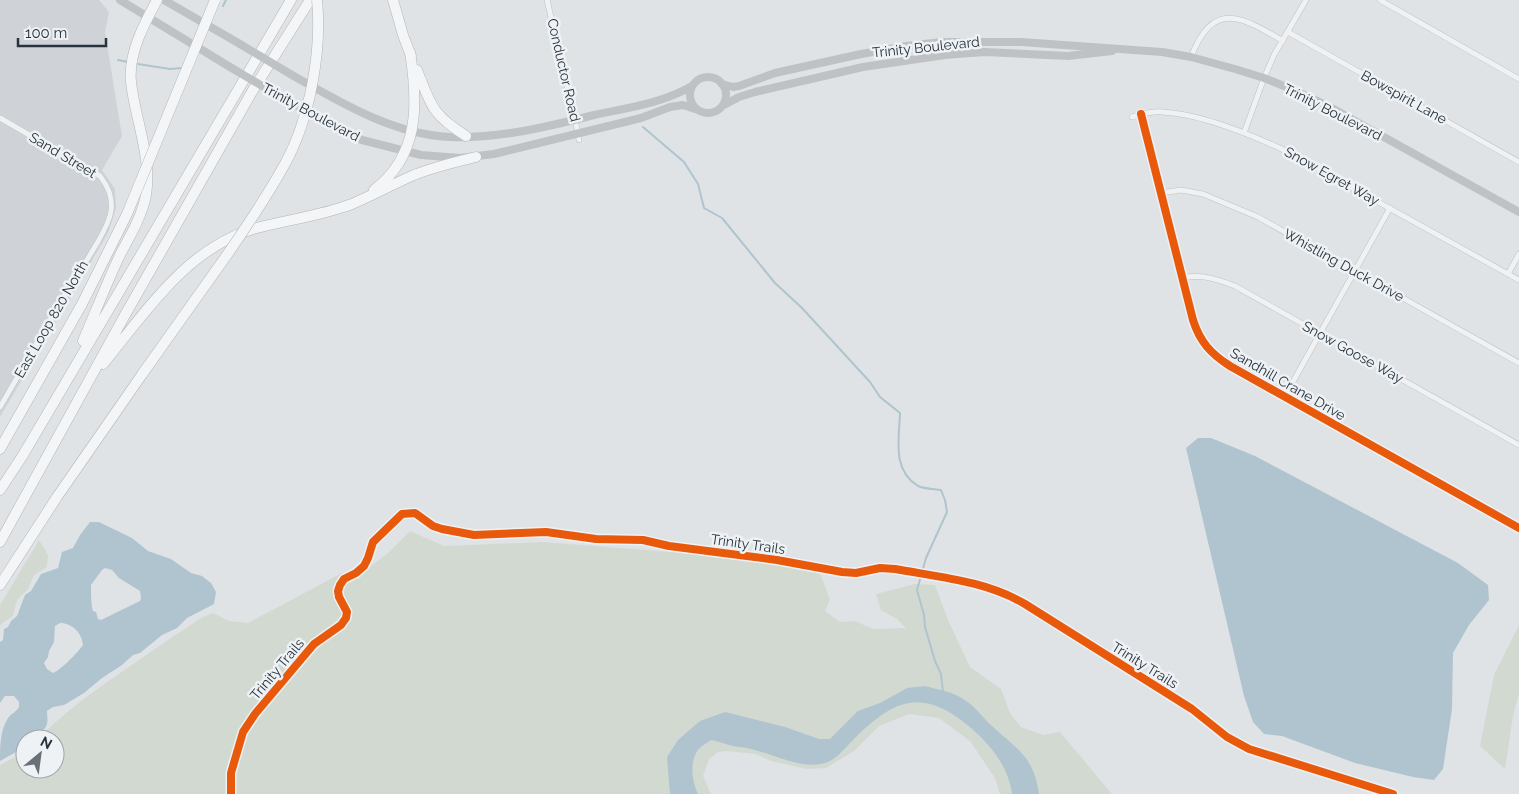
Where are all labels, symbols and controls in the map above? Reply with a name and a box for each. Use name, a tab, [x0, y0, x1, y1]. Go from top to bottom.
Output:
scale bar	[18, 15, 105, 47]
street label: Conductor Road	[544, 17, 584, 123]
text: 100 m	[25, 24, 67, 42]
street label: Trinity Boulevard	[871, 33, 981, 61]
street label: Bowspirit Lane	[1358, 67, 1450, 127]
street label: Trinity Boulevard	[260, 80, 362, 144]
street label: Trinity Boulevard	[1281, 80, 1385, 144]
street label: Sand Street	[27, 129, 100, 181]
street label: Snow Egret Way	[1282, 143, 1382, 209]
street label: Whistling Duck Drive	[1281, 225, 1407, 305]
street label: East Loop 820 North	[11, 258, 91, 380]
street label: Snow Goose Way	[1300, 318, 1407, 387]
street label: Sandhill Crane Drive	[1228, 344, 1348, 424]
street label: Trinity Trails	[710, 531, 786, 557]
street label: Trinity Trails	[247, 635, 307, 703]
street label: Trinity Trails	[1109, 638, 1181, 692]
north arrow	[15, 729, 65, 779]
text: N	[38, 733, 55, 752]

